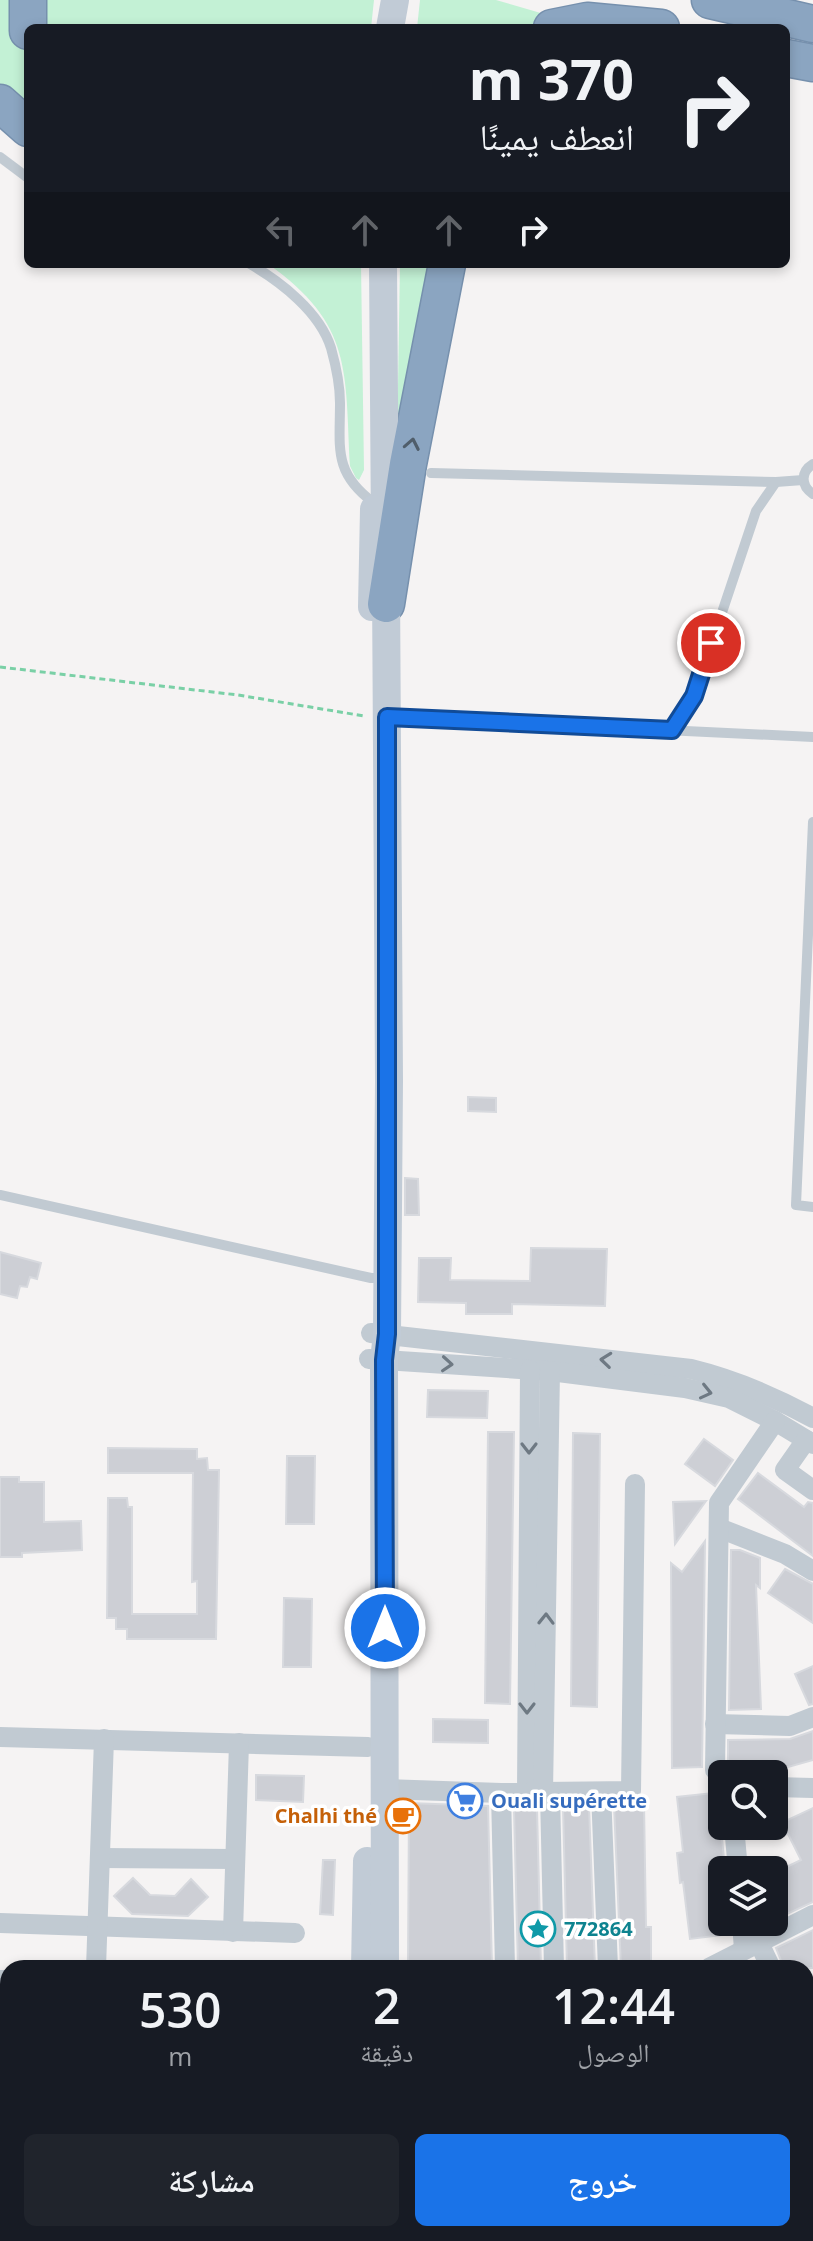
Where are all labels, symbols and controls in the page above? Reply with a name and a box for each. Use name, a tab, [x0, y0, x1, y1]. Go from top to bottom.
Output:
text: 370 m	[468, 40, 634, 116]
icon: right	[662, 56, 766, 160]
text: انعطف يمينًا	[479, 112, 634, 161]
icon: left	[259, 208, 303, 252]
icon: ahead	[343, 208, 387, 252]
icon: ahead	[427, 208, 471, 252]
icon: right	[511, 208, 555, 252]
one-way arrow	[402, 437, 419, 450]
pin	[677, 609, 745, 677]
icon: arrive	[689, 621, 733, 665]
one-way arrow	[599, 1351, 612, 1368]
one-way arrow	[441, 1355, 454, 1372]
one-way arrow	[698, 1383, 712, 1400]
one-way arrow	[520, 1442, 538, 1455]
position arrow	[343, 1586, 427, 1670]
one-way arrow	[537, 1612, 555, 1625]
one-way arrow	[518, 1702, 536, 1715]
map controls	[708, 1760, 788, 1936]
button: search	[708, 1760, 788, 1840]
supermarket icon: Ouali supérette	[446, 1782, 484, 1820]
place label: Ouali supérette	[491, 1787, 647, 1814]
cafe icon: Chalhi thé	[384, 1797, 422, 1835]
place label: Chalhi thé	[275, 1802, 377, 1829]
button: layers	[708, 1856, 788, 1936]
place icon: 772864	[519, 1910, 557, 1948]
place label: 772864	[564, 1915, 633, 1942]
text: 2	[373, 1973, 400, 2038]
text: 12:44	[552, 1973, 675, 2038]
text: 530	[139, 1977, 221, 2042]
text: دقيقة	[360, 2034, 413, 2070]
text: الوصول	[578, 2034, 650, 2070]
text: m	[168, 2038, 192, 2074]
button: مشاركة	[24, 2134, 399, 2226]
button: خروج	[415, 2134, 790, 2226]

